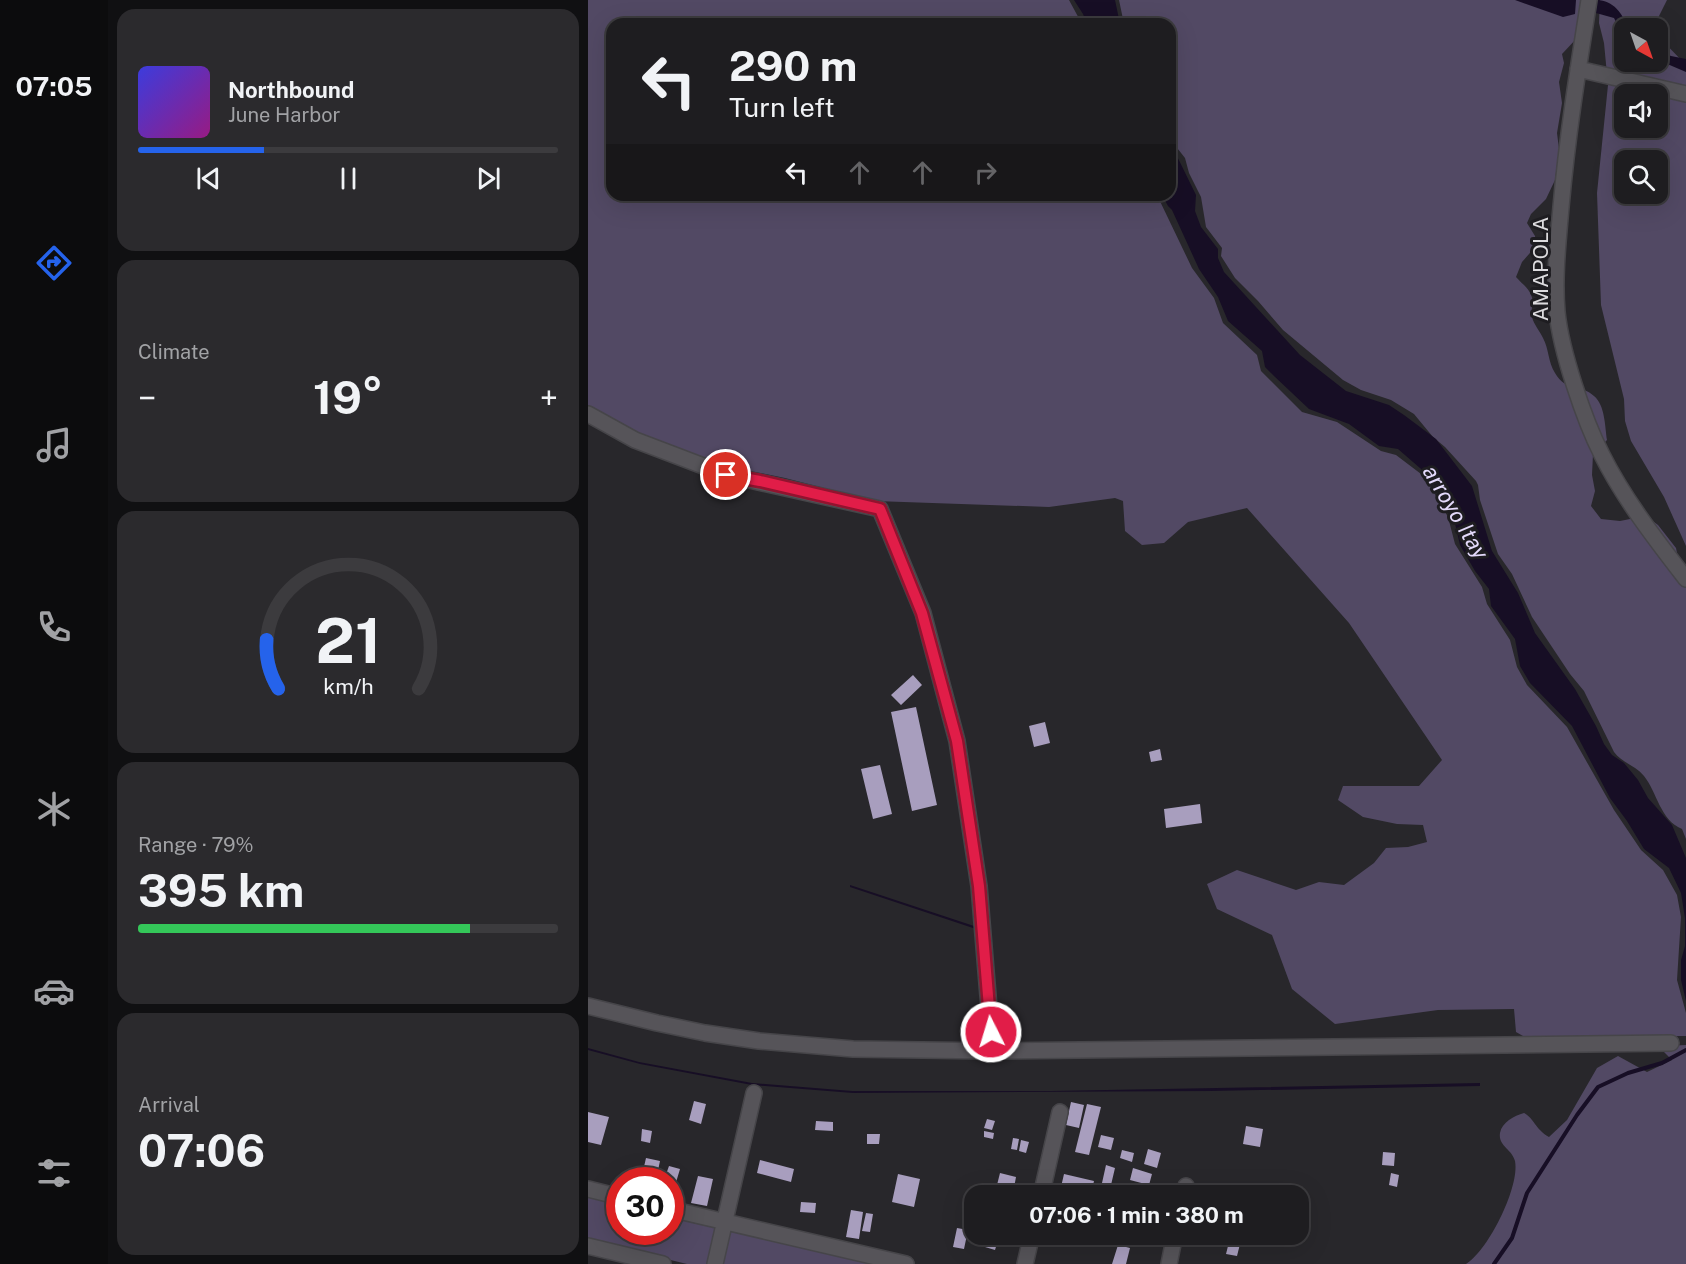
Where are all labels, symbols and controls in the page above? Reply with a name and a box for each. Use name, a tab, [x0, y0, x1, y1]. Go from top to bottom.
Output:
north arrow	[1614, 18, 1668, 72]
map controls	[1614, 18, 1668, 204]
text: 290 m	[729, 41, 857, 90]
icon: left	[630, 42, 708, 120]
text: 07:05	[16, 70, 92, 102]
text: Northbound	[228, 77, 354, 103]
button: sound	[1614, 84, 1668, 138]
text: Turn left	[729, 91, 835, 123]
text: June Harbor	[228, 103, 340, 127]
button: search	[1614, 150, 1668, 204]
icon: left	[780, 156, 813, 189]
icon: ahead	[843, 156, 876, 189]
icon: ahead	[906, 156, 939, 189]
icon: right	[969, 156, 1002, 189]
icon: previous	[192, 162, 225, 195]
icon: pause	[332, 162, 365, 195]
icon: next	[472, 162, 505, 195]
street label: AMAPOLA	[1528, 217, 1553, 321]
icon: directions	[33, 242, 75, 284]
text: Climate	[138, 340, 210, 364]
text: 19°	[313, 371, 383, 424]
text: −	[138, 379, 156, 417]
text: +	[540, 379, 558, 417]
icon: music	[33, 424, 75, 466]
pin	[700, 449, 751, 500]
icon: arrive	[709, 458, 742, 491]
water label: arroyo Itay	[1418, 460, 1495, 564]
text: 21	[315, 604, 381, 677]
icon: phone	[33, 606, 75, 648]
text: km/h	[323, 674, 373, 699]
icon: climate	[33, 788, 75, 830]
text: Range · 79%	[138, 833, 254, 857]
text: 395 km	[138, 864, 304, 917]
icon: car	[33, 970, 75, 1012]
position arrow	[959, 1000, 1023, 1064]
text: Arrival	[138, 1093, 200, 1117]
text: 07:06	[138, 1124, 265, 1177]
icon: filters	[33, 1152, 75, 1194]
speed limit sign: 30	[606, 1167, 684, 1245]
text: 07:06 · 1 min · 380 m	[1029, 1202, 1244, 1228]

